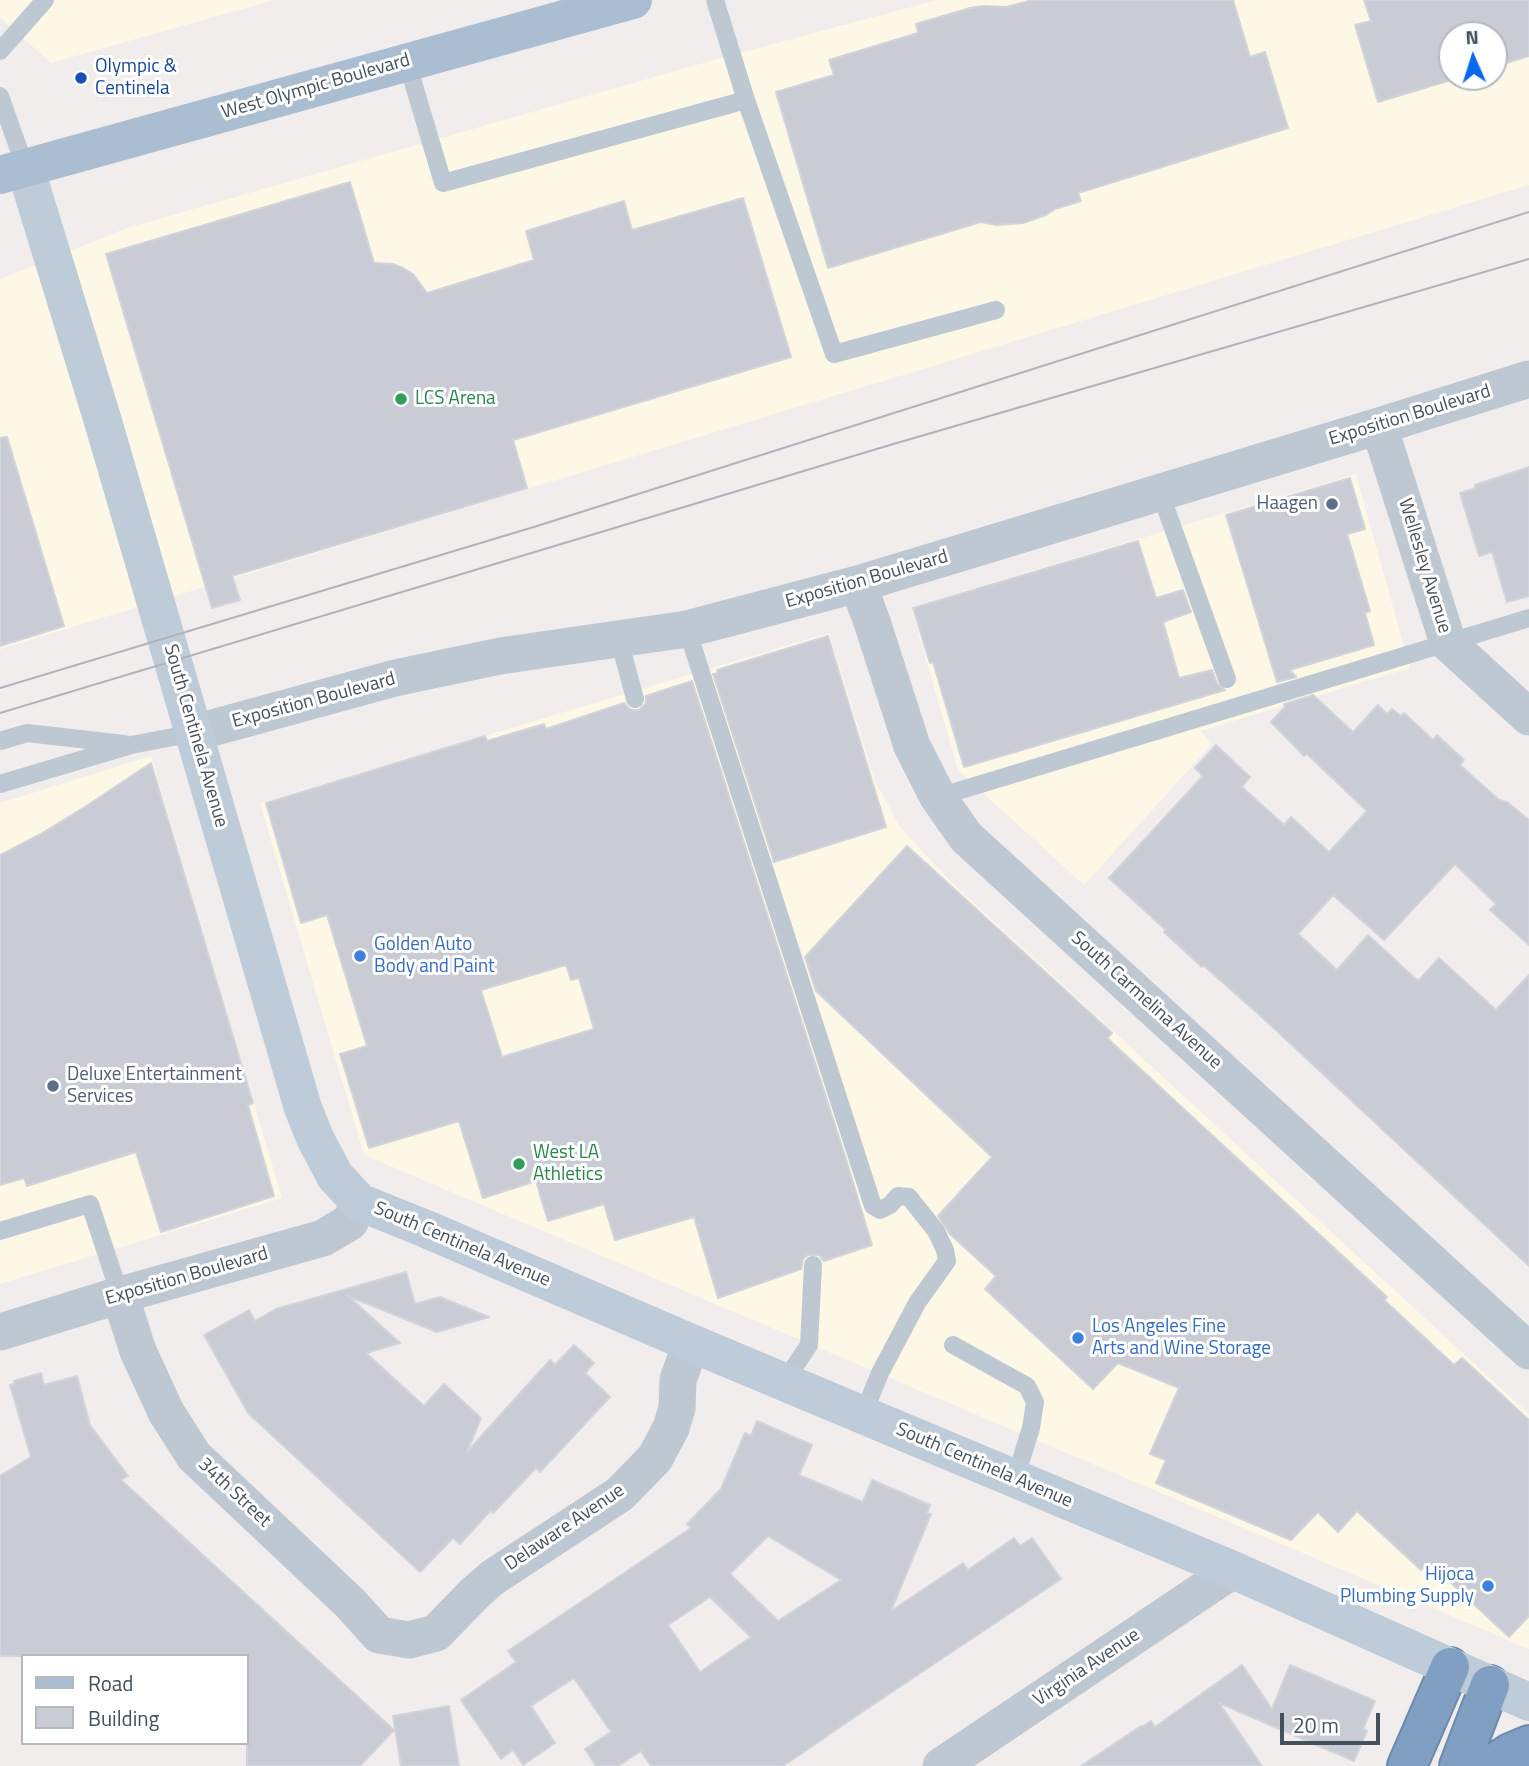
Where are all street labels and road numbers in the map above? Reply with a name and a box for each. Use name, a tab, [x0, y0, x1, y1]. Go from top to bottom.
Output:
street label: West Olympic Boulevard	[219, 49, 413, 125]
street label: Exposition Boulevard	[1326, 381, 1494, 451]
street label: Wellesley Avenue	[1393, 496, 1455, 636]
street label: Exposition Boulevard	[783, 546, 951, 614]
street label: South Centinela Avenue	[158, 642, 232, 830]
street label: Exposition Boulevard	[230, 668, 398, 734]
street label: South Carmelina Avenue	[1066, 927, 1226, 1075]
street label: South Centinela Avenue	[370, 1197, 554, 1293]
street label: Exposition Boulevard	[103, 1243, 271, 1311]
street label: South Centinela Avenue	[892, 1418, 1076, 1514]
street label: 34th Street	[193, 1454, 275, 1532]
street label: Delaware Avenue	[501, 1480, 629, 1576]
street label: Virginia Avenue	[1030, 1624, 1144, 1712]

